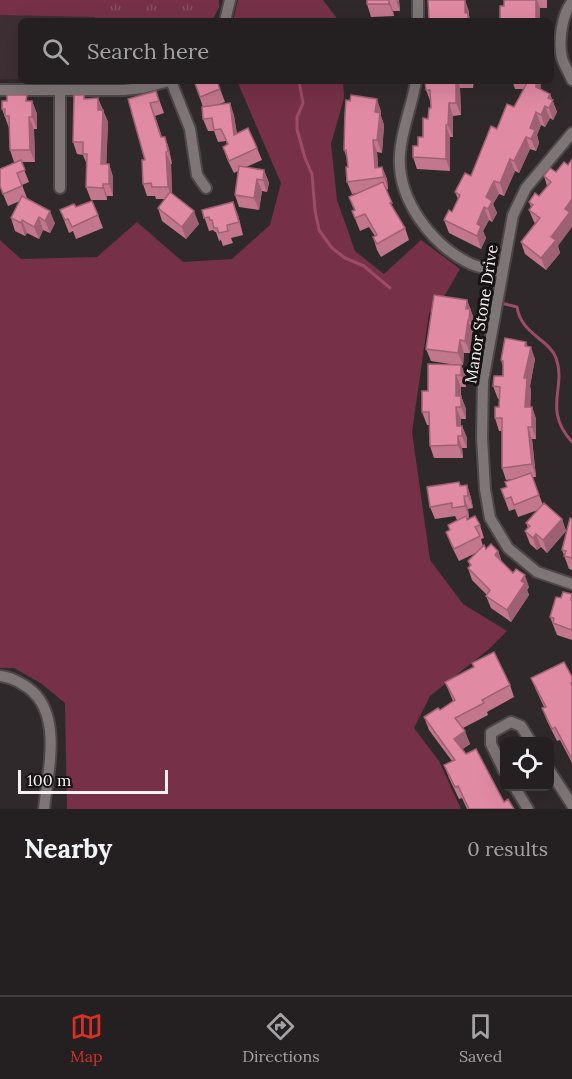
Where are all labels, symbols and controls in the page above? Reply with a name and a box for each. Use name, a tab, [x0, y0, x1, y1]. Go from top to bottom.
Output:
search box	[18, 18, 554, 84]
icon: search	[39, 35, 72, 68]
text: Search here	[87, 37, 209, 65]
street label: Manor Stone Drive	[460, 243, 502, 385]
map controls	[500, 737, 554, 791]
button: locate	[500, 737, 554, 791]
scale bar	[18, 767, 168, 794]
text: 100 m	[27, 770, 71, 790]
text: Nearby	[24, 832, 112, 865]
text: 0 results	[467, 836, 548, 861]
tab: Map	[70, 1010, 103, 1066]
tab: Directions	[242, 1010, 320, 1066]
tab: Saved	[459, 1010, 502, 1066]

